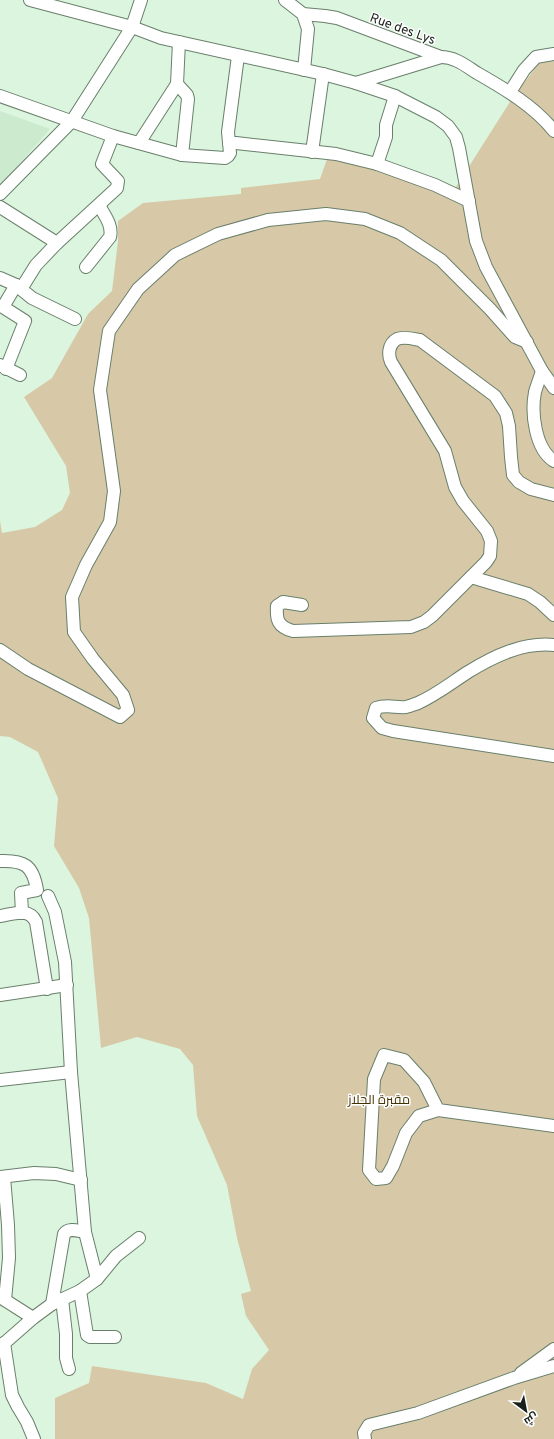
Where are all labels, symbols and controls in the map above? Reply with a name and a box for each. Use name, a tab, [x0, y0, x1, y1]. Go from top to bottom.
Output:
street label: Rue des Lys	[367, 11, 437, 49]
park label: مقبرة الجلاز	[347, 1093, 410, 1109]
north arrow	[506, 1391, 546, 1431]
text: ش	[521, 1409, 540, 1428]

